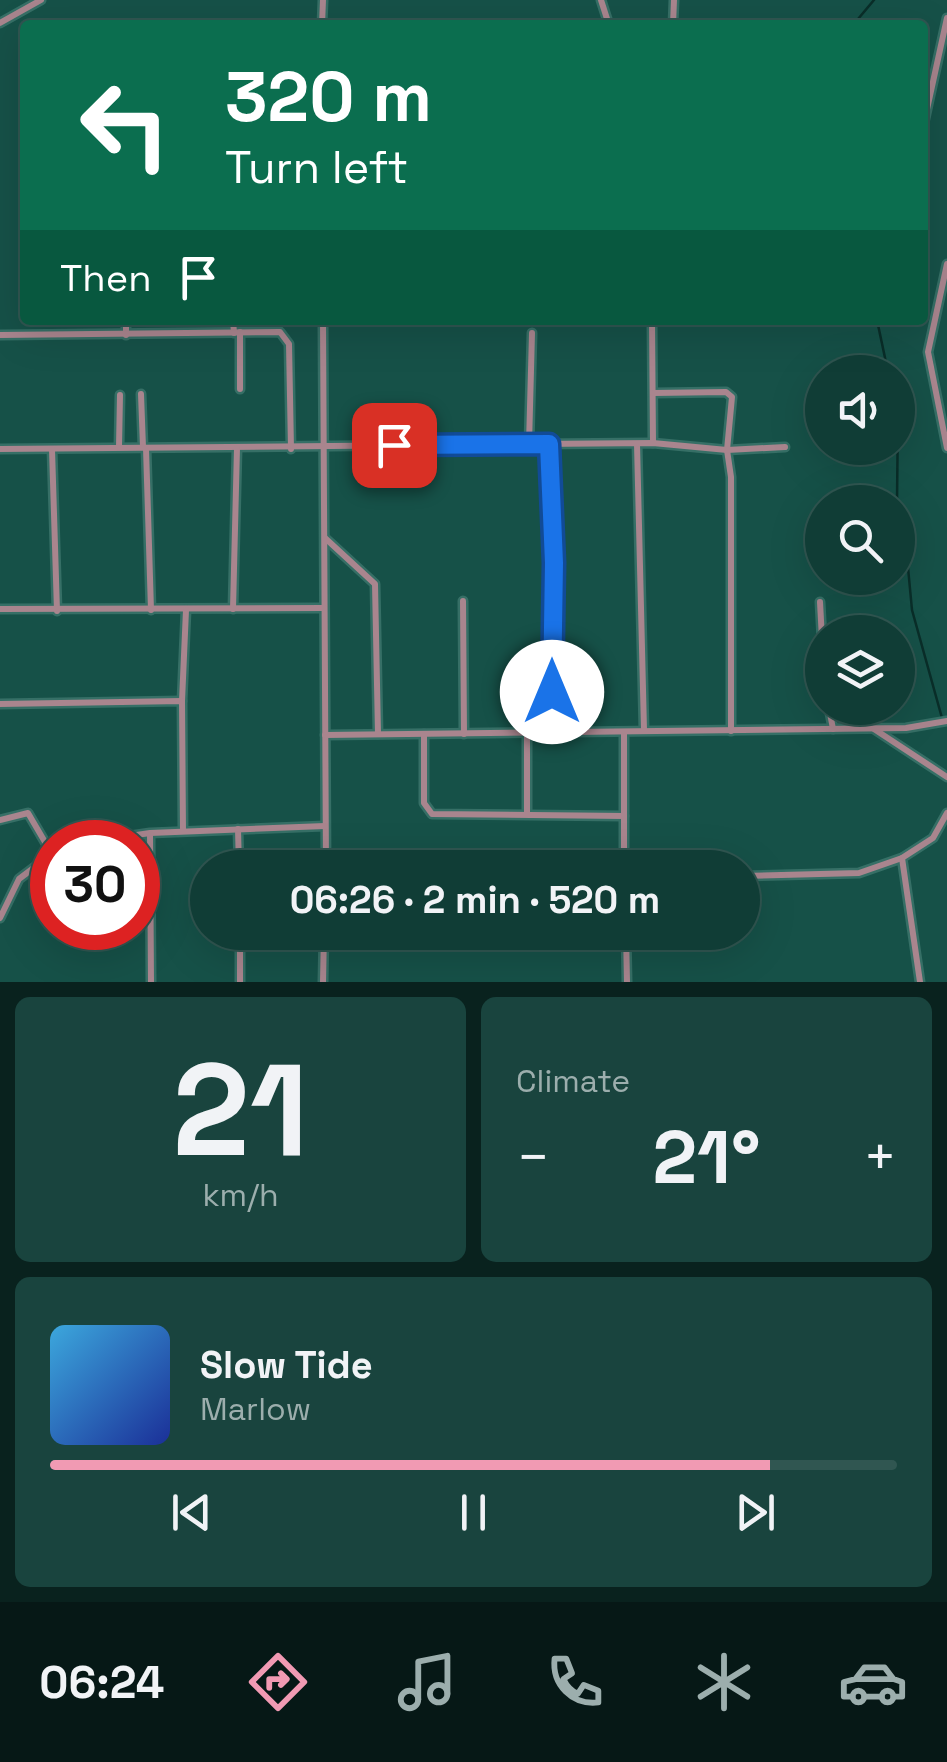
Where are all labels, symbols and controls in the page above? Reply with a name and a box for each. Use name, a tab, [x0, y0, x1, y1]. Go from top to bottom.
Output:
text: 320 m	[225, 52, 432, 141]
icon: left	[60, 60, 190, 190]
text: Turn left	[225, 139, 408, 196]
icon: arrive	[171, 250, 226, 305]
text: Then	[60, 254, 151, 302]
map controls	[805, 355, 915, 725]
button: sound	[805, 355, 915, 465]
pin	[352, 403, 437, 488]
icon: arrive	[367, 418, 422, 473]
button: search	[805, 485, 915, 595]
button: layers	[805, 615, 915, 725]
position arrow	[500, 640, 604, 744]
speed limit sign: 30	[30, 820, 160, 950]
text: 06:26 · 2 min · 520 m	[290, 876, 660, 924]
text: 21	[173, 1027, 308, 1193]
text: Climate	[516, 1061, 630, 1101]
text: 21°	[652, 1109, 761, 1205]
text: −	[516, 1122, 550, 1192]
text: +	[863, 1122, 897, 1192]
text: km/h	[202, 1175, 279, 1215]
text: Slow Tide	[200, 1341, 373, 1389]
text: Marlow	[200, 1389, 311, 1429]
icon: previous	[164, 1485, 219, 1540]
icon: pause	[446, 1485, 501, 1540]
icon: next	[728, 1485, 783, 1540]
icon: directions	[243, 1647, 313, 1717]
icon: music	[392, 1647, 462, 1717]
icon: phone	[540, 1647, 610, 1717]
icon: climate	[689, 1647, 759, 1717]
icon: car	[838, 1647, 908, 1717]
text: 06:24	[39, 1654, 164, 1711]

